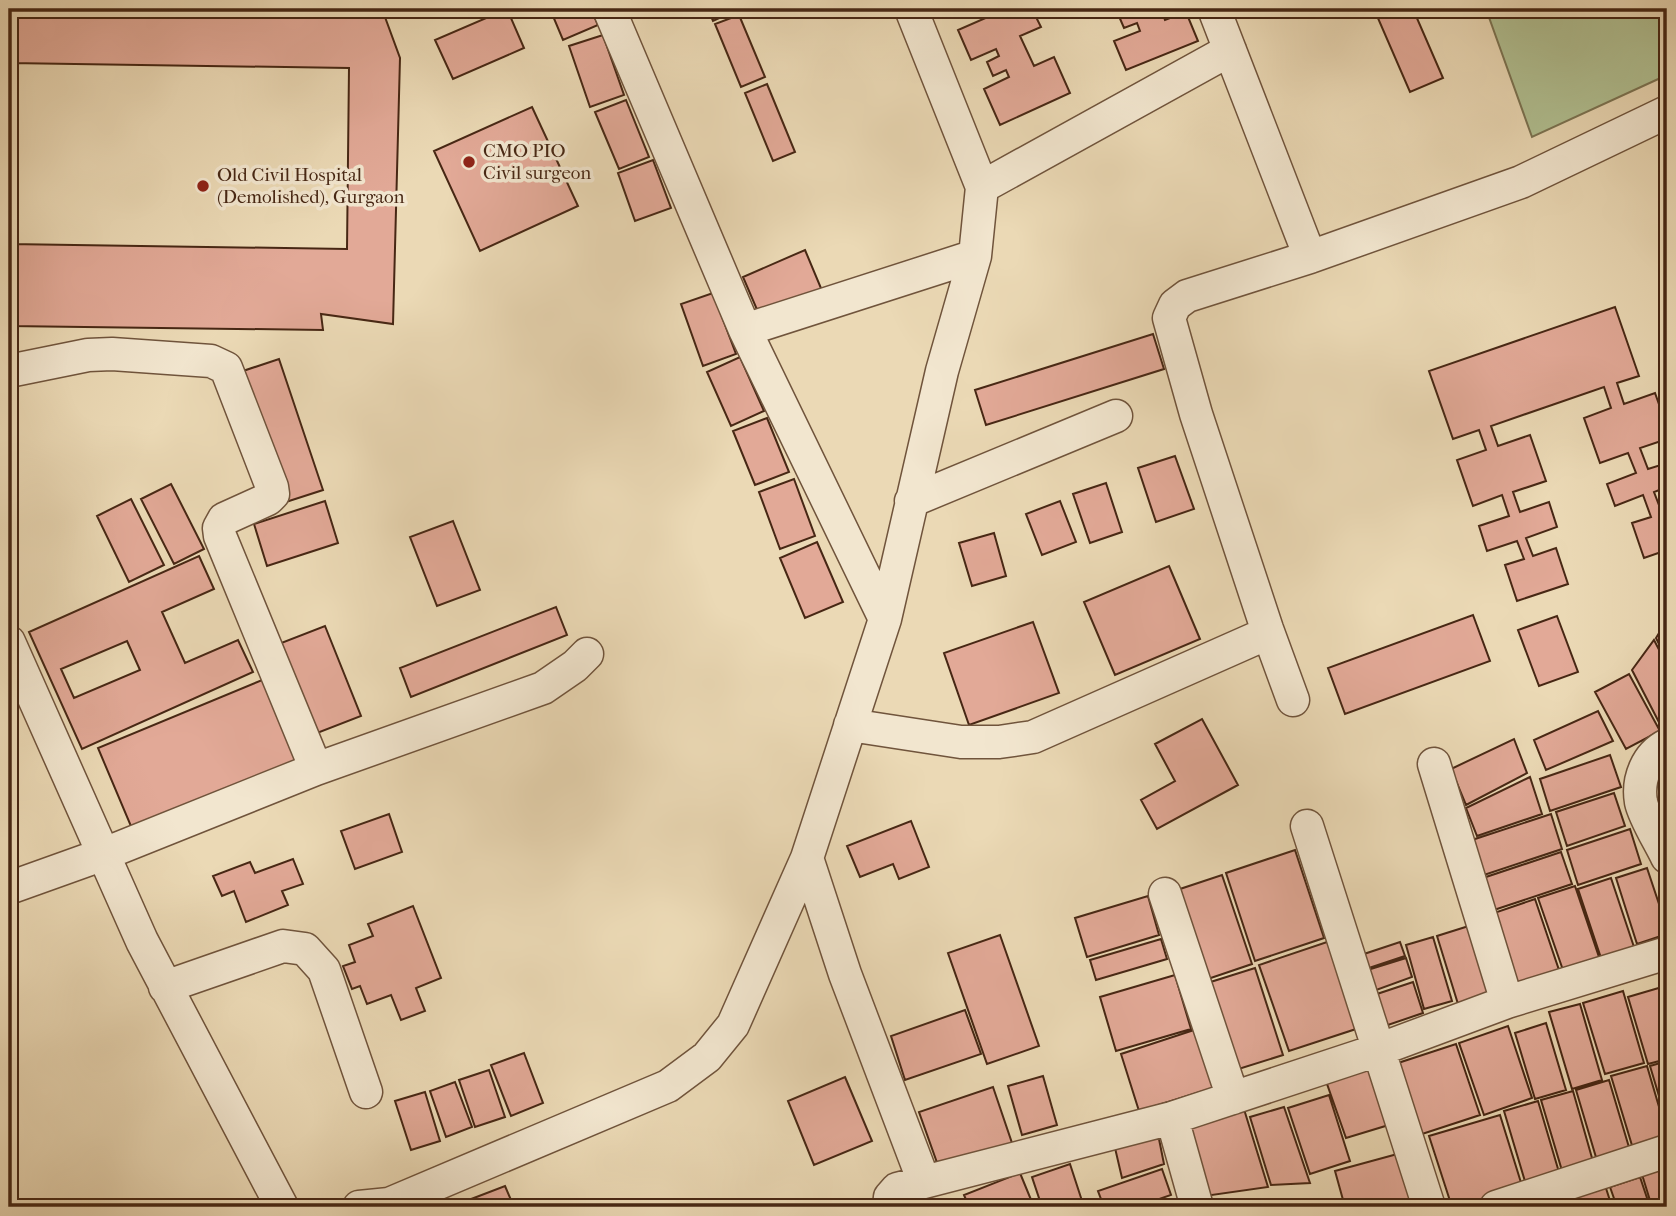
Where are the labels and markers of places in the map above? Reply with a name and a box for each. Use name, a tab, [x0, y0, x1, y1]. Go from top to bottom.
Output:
place label: CMO PIO Civil surgeon	[483, 140, 591, 184]
marker: CMO PIO Civil surgeon	[461, 154, 477, 170]
place label: Old Civil Hospital (Demolished), Gurgaon	[217, 164, 405, 208]
marker: Old Civil Hospital (Demolished), Gurgaon	[195, 178, 211, 194]

